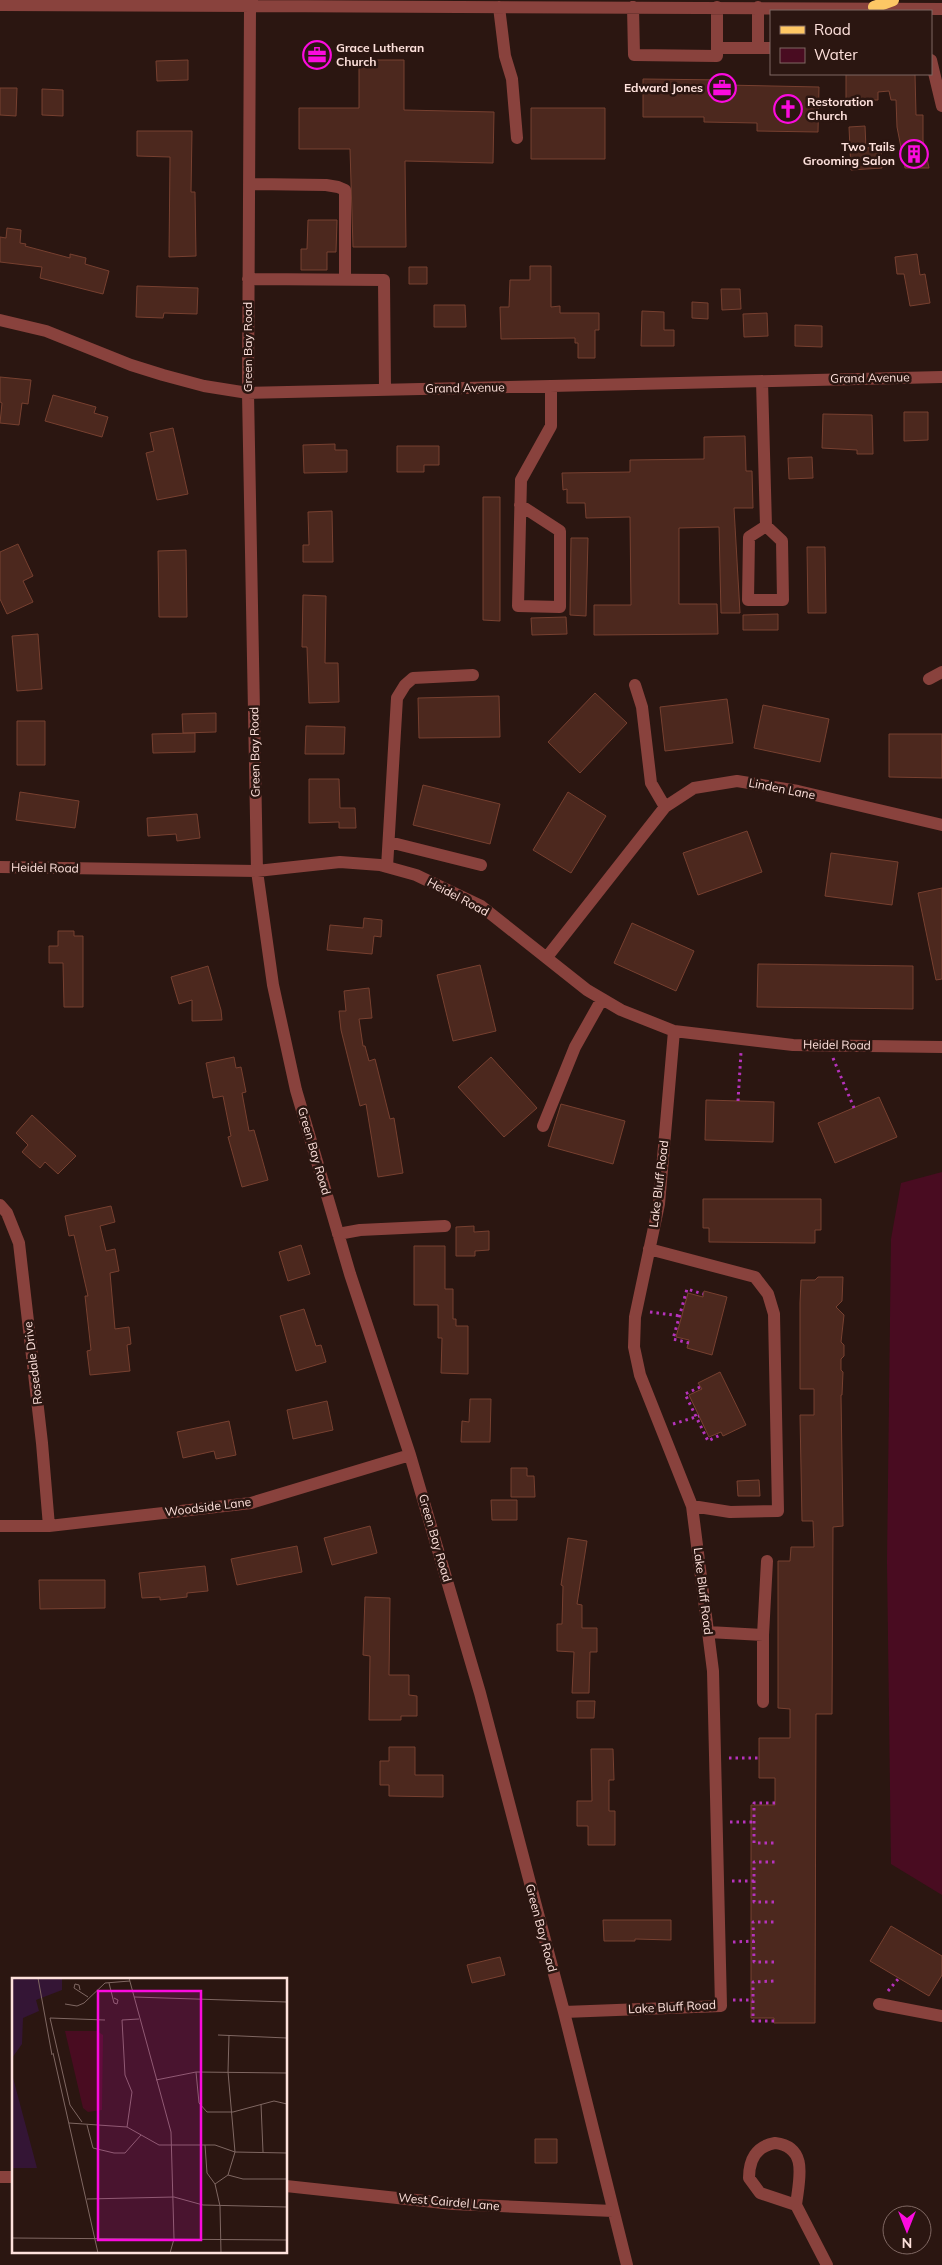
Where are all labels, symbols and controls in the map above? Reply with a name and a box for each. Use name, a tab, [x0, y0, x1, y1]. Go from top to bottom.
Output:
legend	[770, 10, 932, 75]
text: Road	[814, 20, 851, 39]
office icon: Grace Lutheran Church	[302, 40, 332, 70]
place label: Grace Lutheran Church	[336, 40, 424, 69]
text: Water	[814, 45, 858, 64]
office icon: Edward Jones	[707, 73, 737, 103]
place label: Edward Jones	[624, 80, 703, 95]
church icon: Restoration Church	[773, 94, 803, 124]
place label: Restoration Church	[807, 94, 874, 123]
place label: Two Tails Grooming Salon	[803, 139, 895, 168]
building icon: Two Tails Grooming Salon	[899, 139, 929, 169]
street label: Green Bay Road	[240, 302, 255, 392]
street label: Grand Avenue	[830, 369, 910, 386]
street label: Grand Avenue	[425, 379, 505, 396]
street label: Green Bay Road	[246, 707, 263, 797]
street label: Linden Lane	[747, 775, 817, 802]
street label: Heidel Road	[11, 859, 79, 876]
street label: Heidel Road	[425, 874, 492, 919]
street label: Heidel Road	[803, 1036, 871, 1053]
street label: Green Bay Road	[295, 1105, 334, 1196]
street label: Lake Bluff Road	[646, 1139, 671, 1228]
street label: Rosedale Drive	[20, 1321, 45, 1405]
street label: Green Bay Road	[416, 1492, 455, 1583]
street label: Woodside Lane	[164, 1494, 252, 1519]
street label: Lake Bluff Road	[691, 1546, 716, 1635]
street label: Green Bay Road	[523, 1882, 560, 1974]
inset map	[12, 1978, 288, 2252]
street label: Lake Bluff Road	[628, 1997, 716, 2016]
street label: West Cairdel Lane	[398, 2190, 500, 2213]
north arrow	[882, 2205, 932, 2255]
text: N	[902, 2234, 912, 2252]

